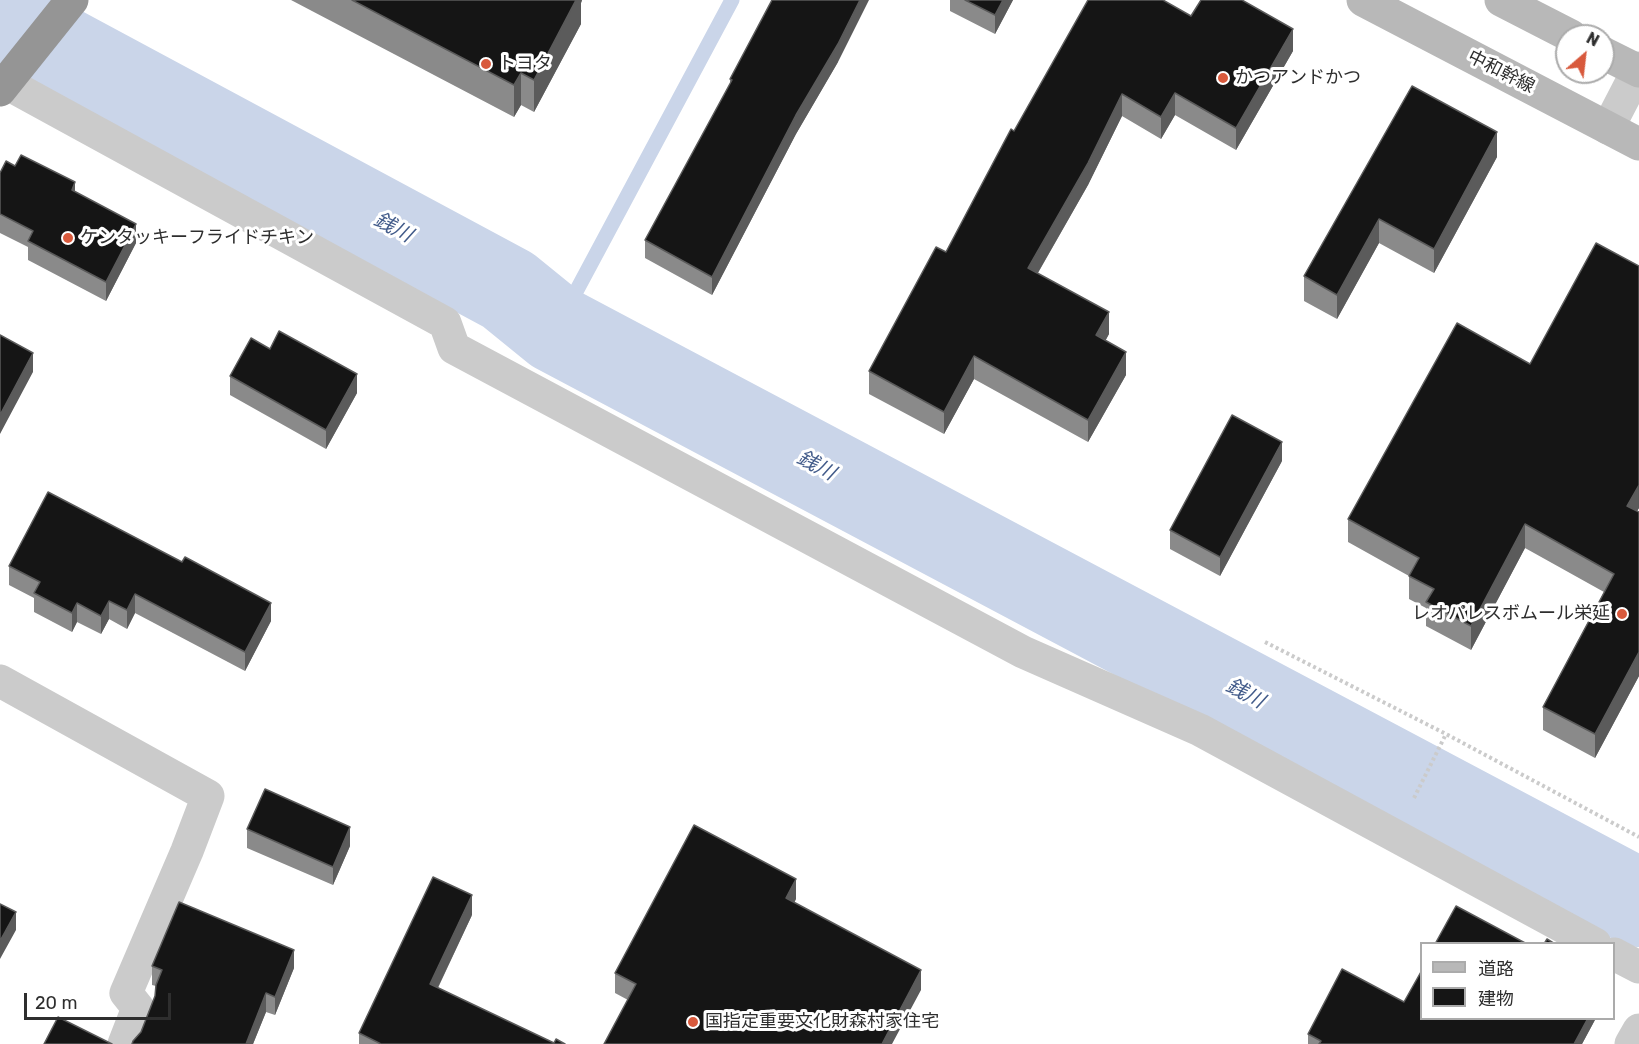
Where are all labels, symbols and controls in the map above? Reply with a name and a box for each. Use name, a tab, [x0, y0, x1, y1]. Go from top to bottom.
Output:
north arrow	[1555, 24, 1615, 84]
text: N	[1583, 28, 1602, 51]
street label: 中和幹線	[1464, 46, 1538, 98]
place label: トヨタ	[498, 53, 552, 75]
marker: トヨタ	[479, 57, 493, 71]
place label: かつアンドかつ	[1235, 67, 1361, 89]
marker: かつアンドかつ	[1216, 71, 1230, 85]
water label: 銭川	[370, 208, 416, 248]
place label: ケンタッキーフライドチキン	[80, 227, 314, 249]
marker: ケンタッキーフライドチキン	[61, 231, 75, 245]
water label: 銭川	[793, 446, 839, 486]
place label: レオパレスボムール栄延	[1412, 603, 1610, 625]
marker: レオパレスボムール栄延	[1615, 607, 1629, 621]
water label: 銭川	[1222, 674, 1268, 714]
legend	[1420, 942, 1615, 1020]
text: 道路	[1478, 958, 1514, 980]
scale bar	[27, 981, 174, 1019]
text: 建物	[1478, 988, 1514, 1010]
text: 20 m	[35, 992, 77, 1014]
place label: 国指定重要文化財森村家住宅	[705, 1011, 939, 1033]
marker: 国指定重要文化財森村家住宅	[686, 1015, 700, 1029]

